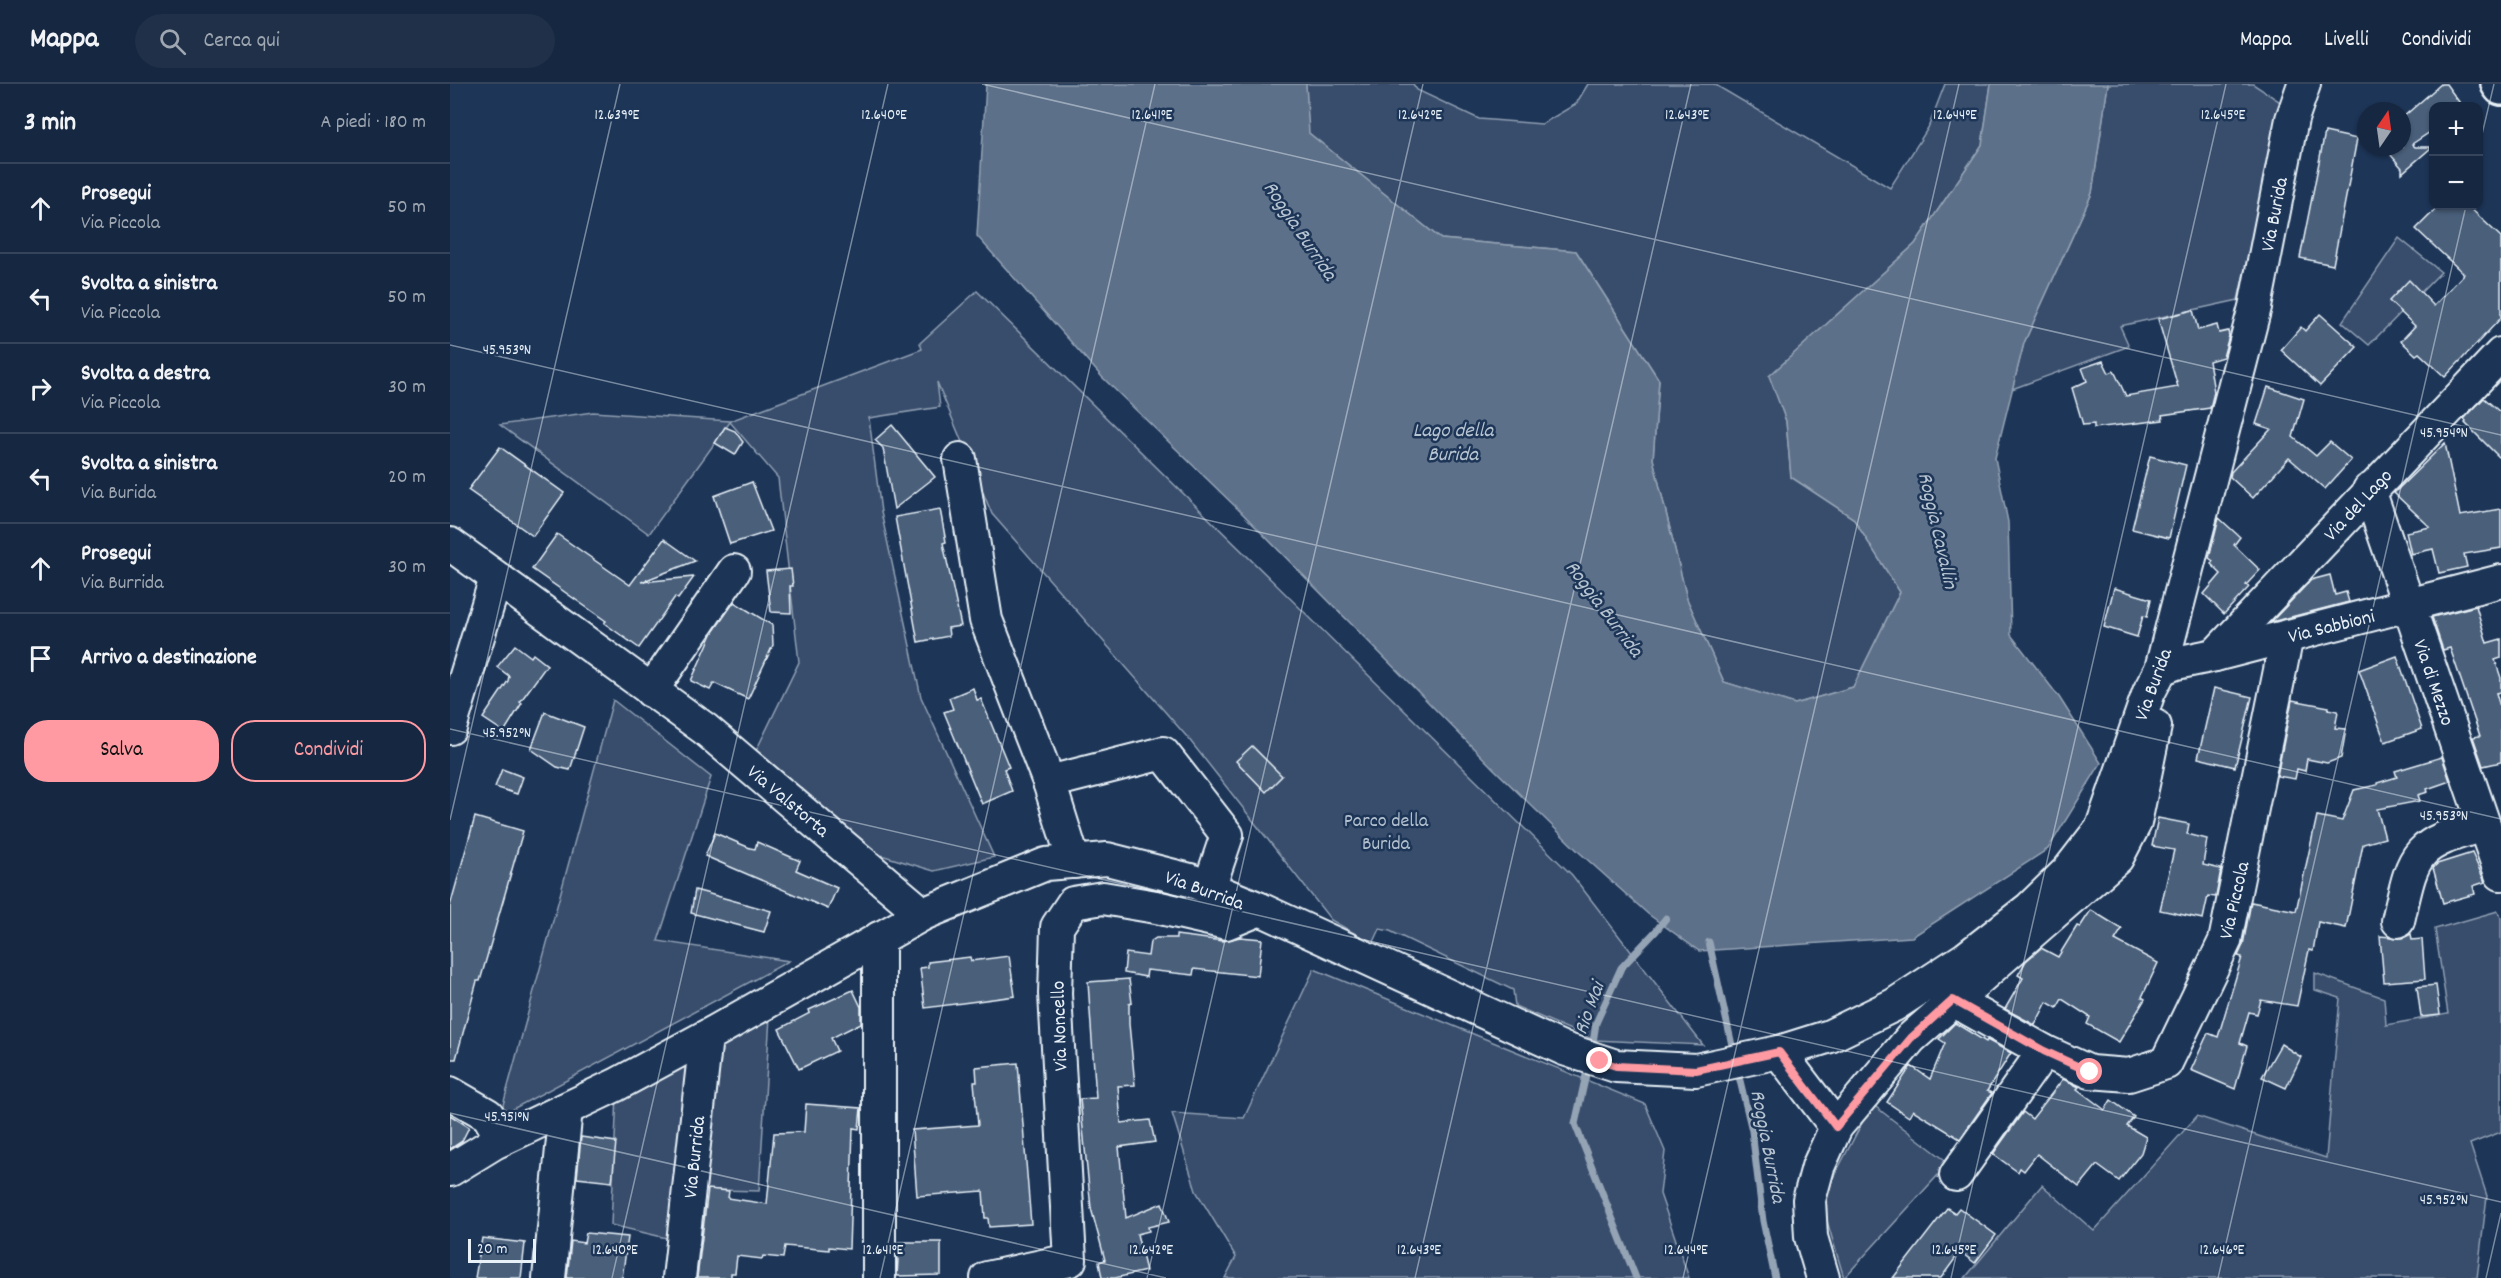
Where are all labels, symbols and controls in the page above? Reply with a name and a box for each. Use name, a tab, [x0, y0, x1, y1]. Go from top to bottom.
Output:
search box	[135, 14, 555, 68]
text: Mappa	[30, 21, 99, 61]
icon: search	[156, 25, 189, 58]
text: Cerca qui	[204, 26, 280, 57]
text: Mappa	[2240, 26, 2291, 56]
text: Livelli	[2324, 26, 2369, 56]
text: Condividi	[2402, 26, 2471, 56]
north arrow	[2357, 102, 2411, 156]
map controls	[2429, 102, 2483, 210]
button: +	[2429, 102, 2483, 156]
text: 3 min	[24, 105, 76, 142]
text: 12.639°E	[595, 105, 640, 127]
text: 12.640°E	[861, 105, 907, 127]
text: 12.641°E	[1132, 105, 1173, 127]
text: 12.642°E	[1398, 105, 1442, 127]
text: 12.643°E	[1665, 105, 1709, 127]
text: 12.644°E	[1933, 105, 1977, 127]
text: 12.645°E	[2201, 105, 2245, 127]
text: A piedi · 180 m	[320, 109, 426, 137]
button: −	[2429, 156, 2483, 210]
street label: Via Burida	[2255, 174, 2297, 254]
water label: Roggia Burrida	[1254, 176, 1344, 289]
text: Prosegui	[81, 179, 151, 210]
icon: ahead	[24, 192, 57, 225]
text: 50 m	[388, 194, 426, 222]
text: Via Piccola	[81, 210, 160, 238]
text: Svolta a sinistra	[81, 269, 217, 300]
icon: left	[24, 282, 57, 315]
text: 50 m	[388, 284, 426, 312]
text: Via Piccola	[81, 300, 160, 328]
text: 45.953°N	[483, 340, 531, 362]
text: Svolta a destra	[81, 359, 210, 390]
icon: right	[24, 372, 57, 405]
text: 30 m	[388, 374, 426, 402]
text: Via Piccola	[81, 390, 160, 418]
water label: Lago della Burida	[1413, 417, 1495, 471]
text: 45.954°N	[2420, 423, 2468, 445]
text: Svolta a sinistra	[81, 449, 217, 480]
icon: left	[24, 462, 57, 495]
text: 20 m	[388, 464, 426, 492]
street label: Via del Lago	[2318, 464, 2400, 548]
water label: Roggia Cavallin	[1908, 469, 1964, 593]
text: Via Burida	[81, 480, 156, 508]
text: Prosegui	[81, 539, 151, 570]
icon: ahead	[24, 552, 57, 585]
text: 30 m	[388, 554, 426, 582]
water label: Roggia Burrida	[1556, 555, 1650, 666]
text: Via Burrida	[81, 570, 164, 598]
street label: Via Sabbioni	[2286, 604, 2378, 652]
street label: Via di Mezzo	[2404, 636, 2460, 730]
icon: arrive	[24, 642, 57, 675]
text: Arrivo a destinazione	[81, 643, 257, 674]
street label: Via Burida	[2129, 644, 2181, 725]
button: Salva	[24, 720, 219, 782]
button: Condividi	[231, 720, 426, 782]
text: 45.952°N	[483, 723, 531, 745]
street label: Via Valstorta	[740, 759, 835, 846]
text: 45.953°N	[2420, 806, 2468, 828]
park label: Parco della Burida	[1344, 808, 1429, 859]
street label: Via Piccola	[2213, 858, 2259, 942]
street label: Via Burrida	[1160, 865, 1248, 919]
water label: Rio Mai	[1567, 975, 1615, 1040]
street label: Via Noncello	[1045, 980, 1077, 1072]
route end	[1586, 1047, 1612, 1073]
route start	[2076, 1058, 2102, 1084]
water label: Roggia Burrida	[1740, 1087, 1792, 1207]
text: 45.951°N	[485, 1107, 530, 1129]
street label: Via Burrida	[678, 1114, 714, 1200]
text: 45.952°N	[2420, 1190, 2468, 1212]
scale bar	[468, 1236, 536, 1264]
text: 20 m	[477, 1238, 507, 1261]
text: 12.640°E	[592, 1240, 638, 1262]
text: 12.641°E	[863, 1240, 904, 1262]
text: 12.642°E	[1129, 1240, 1173, 1262]
text: 12.643°E	[1397, 1240, 1441, 1262]
text: 12.644°E	[1664, 1240, 1708, 1262]
text: 12.645°E	[1932, 1240, 1976, 1262]
text: 12.646°E	[2200, 1240, 2245, 1262]

